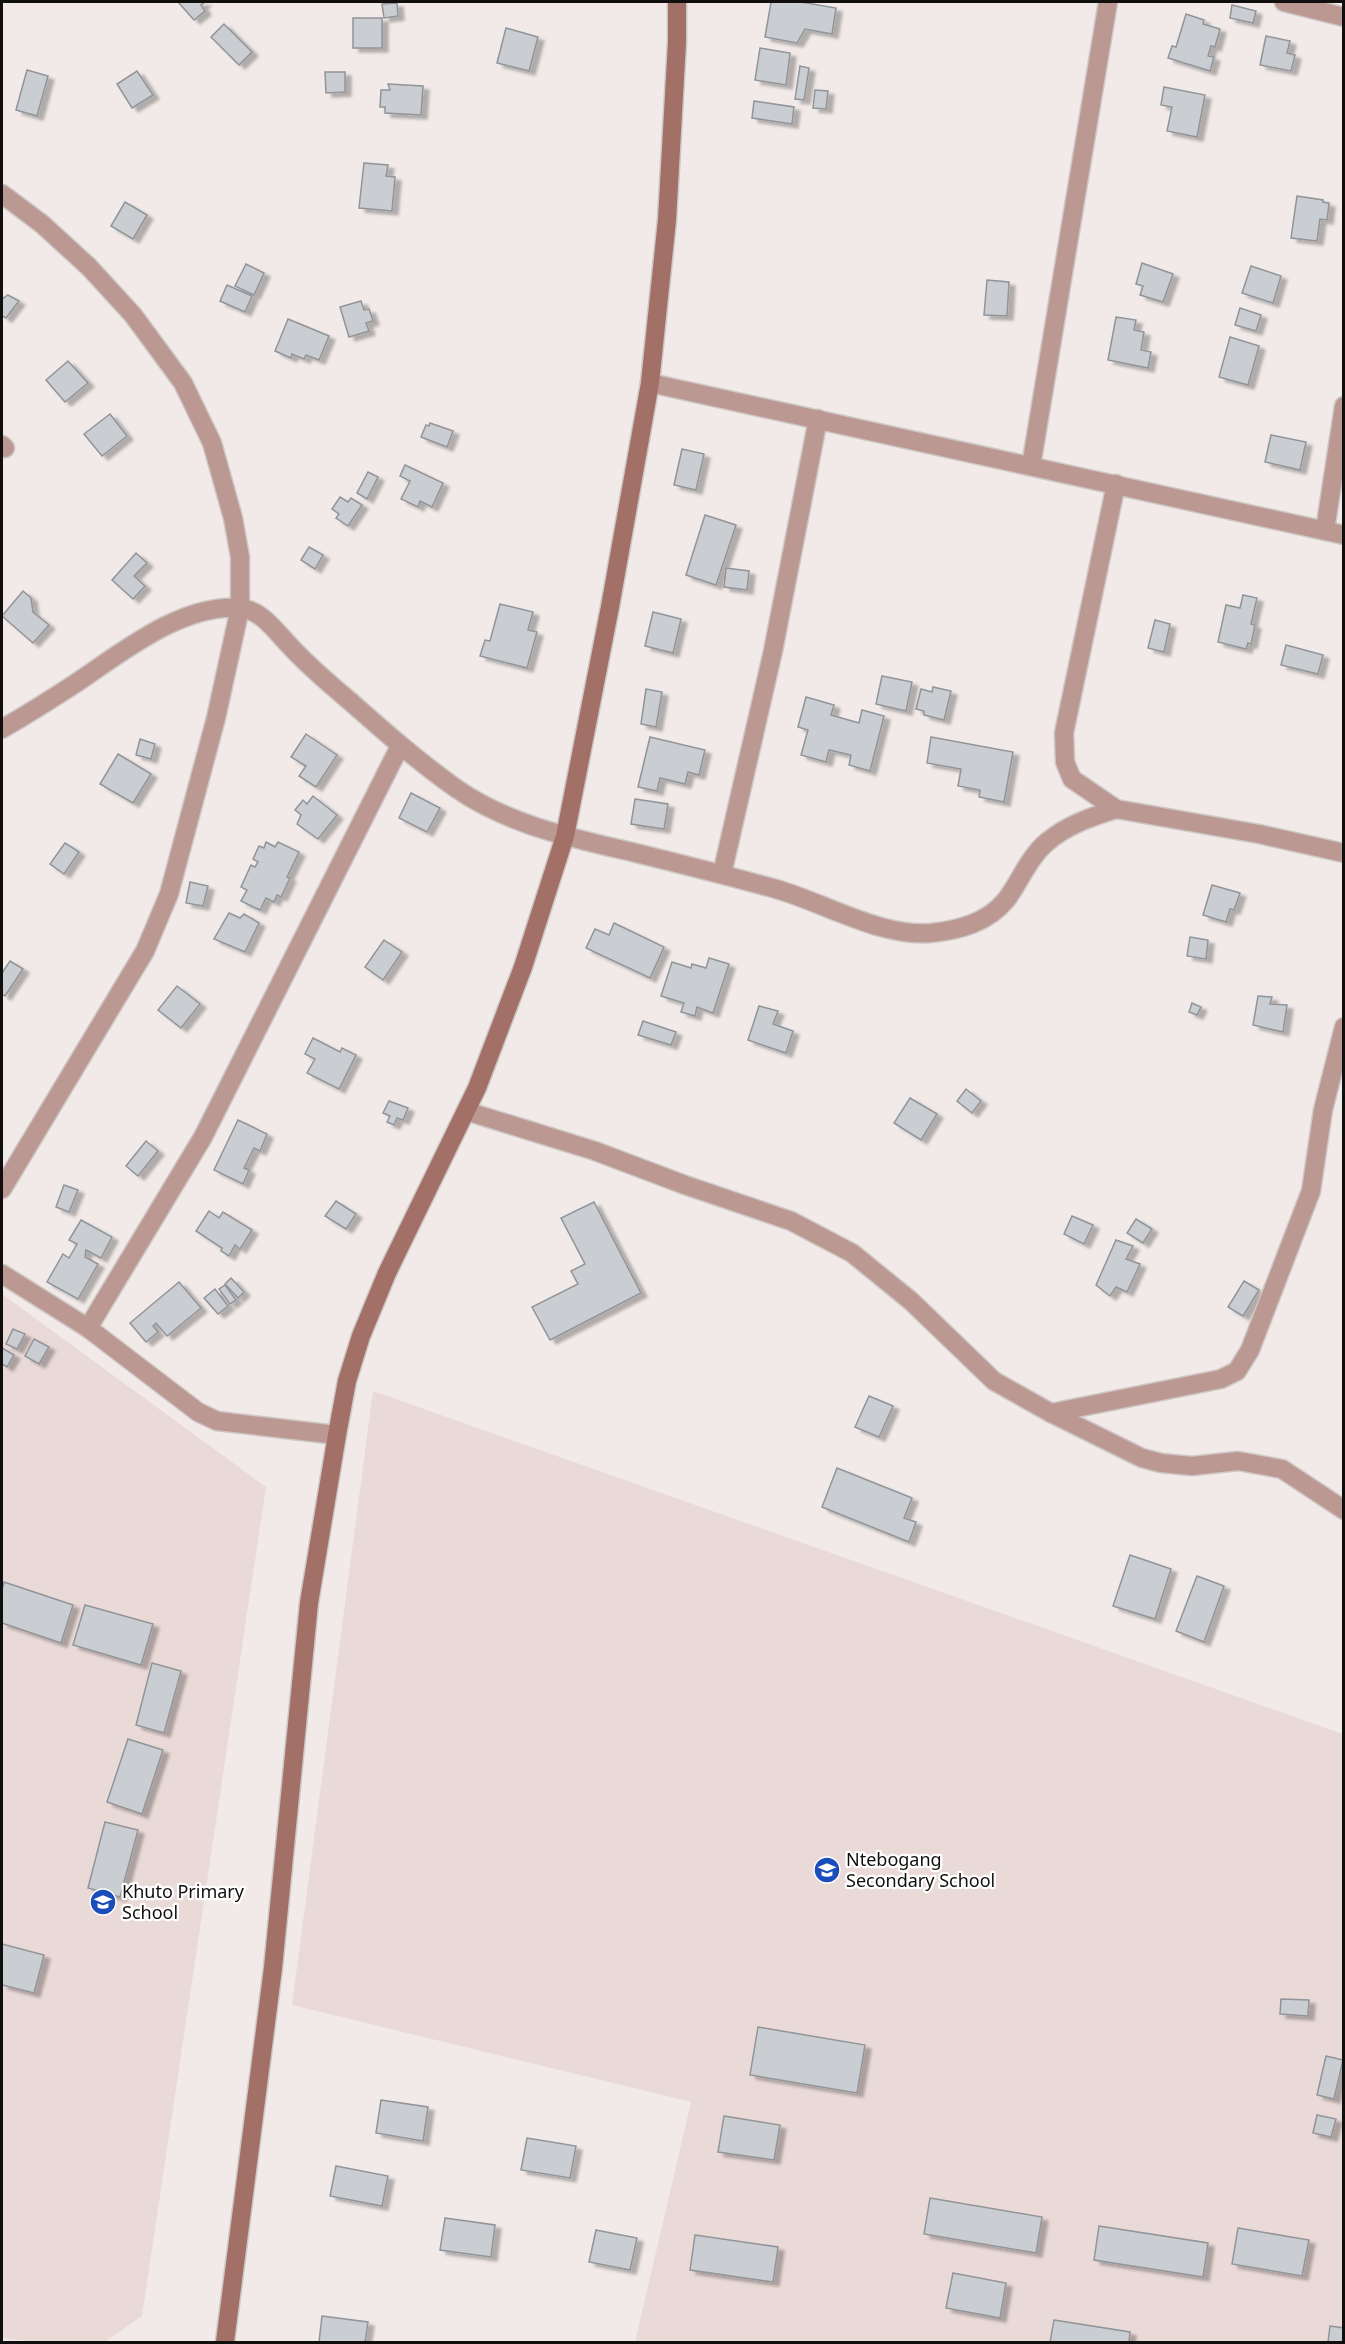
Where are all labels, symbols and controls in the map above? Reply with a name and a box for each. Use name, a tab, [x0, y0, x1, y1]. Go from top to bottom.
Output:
place label: Ntebogang Secondary School	[846, 1847, 995, 1892]
school or university icon: Ntebogang Secondary School	[812, 1855, 842, 1885]
place label: Khuto Primary School	[122, 1879, 245, 1924]
school or university icon: Khuto Primary School	[88, 1887, 118, 1917]

